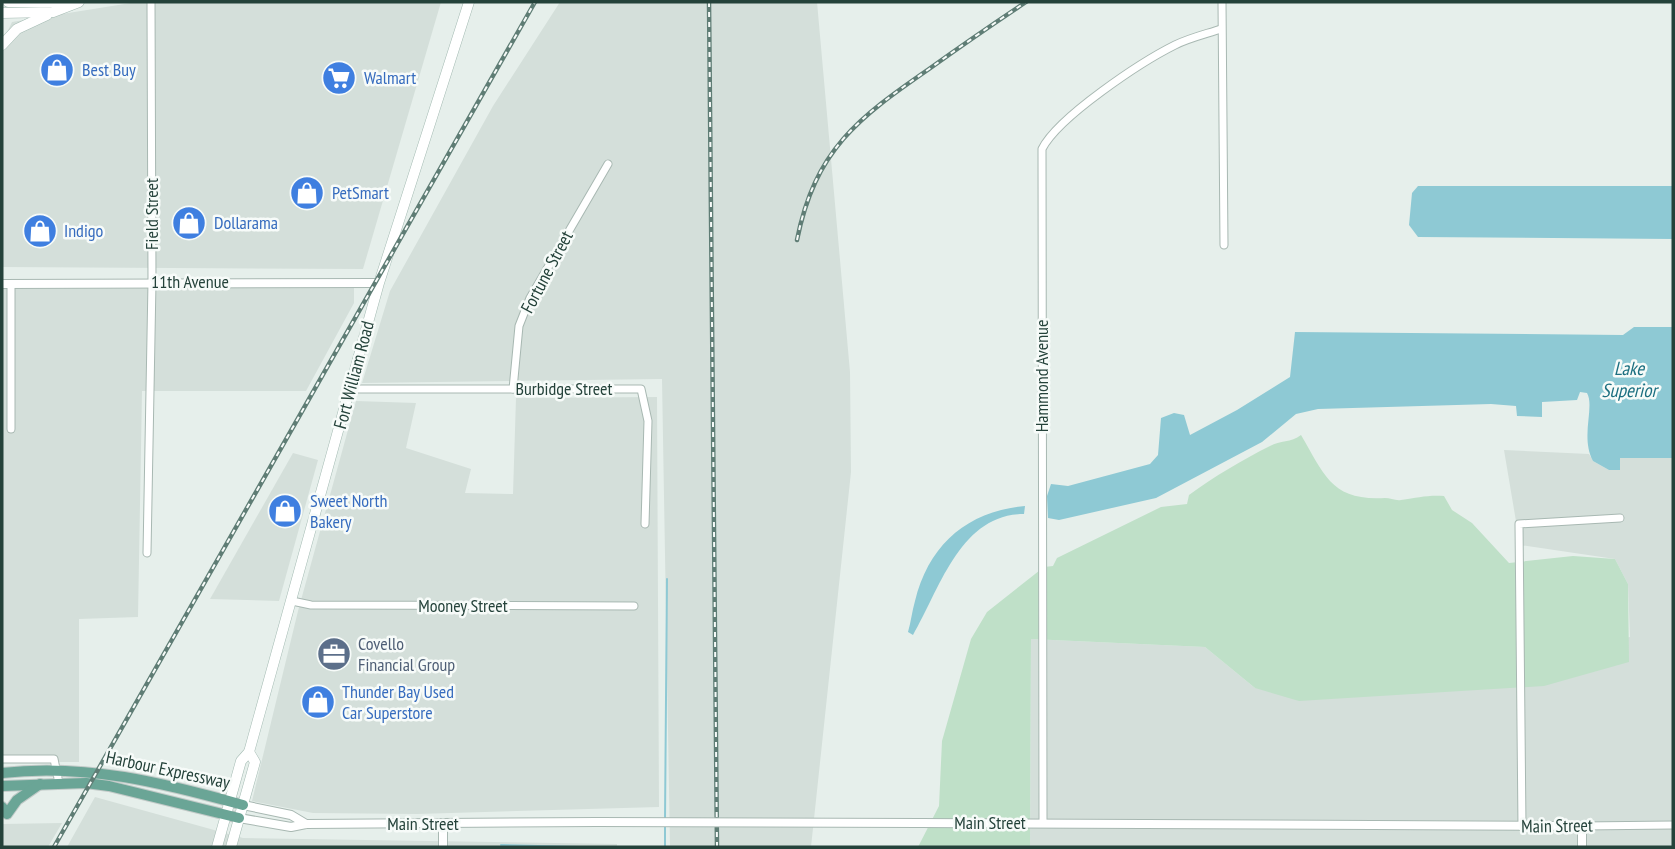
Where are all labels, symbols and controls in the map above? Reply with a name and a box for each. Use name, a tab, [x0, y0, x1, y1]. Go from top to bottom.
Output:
shop icon: Best Buy	[38, 51, 76, 89]
place label: Best Buy	[82, 58, 136, 81]
supermarket icon: Walmart	[320, 59, 358, 97]
place label: Walmart	[364, 66, 416, 89]
shop icon: PetSmart	[288, 174, 326, 212]
street label: Field Street	[140, 178, 163, 250]
place label: PetSmart	[332, 181, 389, 204]
shop icon: Dollarama	[170, 204, 208, 242]
place label: Dollarama	[214, 211, 278, 234]
shop icon: Indigo	[21, 212, 59, 250]
place label: Indigo	[64, 219, 104, 242]
street label: Fortune Street	[515, 227, 578, 317]
street label: 11th Avenue	[151, 270, 229, 293]
street label: Fort William Road	[328, 318, 379, 431]
street label: Hammond Avenue	[1030, 320, 1053, 432]
water label: Lake Superior	[1601, 356, 1659, 402]
street label: Burbidge Street	[515, 377, 613, 400]
place label: Sweet North Bakery	[310, 489, 387, 533]
shop icon: Sweet North Bakery	[266, 492, 304, 530]
street label: Mooney Street	[418, 594, 508, 617]
place label: Covello Financial Group	[358, 632, 455, 676]
office icon: Covello Financial Group	[315, 635, 353, 673]
place label: Thunder Bay Used Car Superstore	[342, 680, 454, 724]
shop icon: Thunder Bay Used Car Superstore	[299, 683, 337, 721]
street label: Harbour Expressway	[104, 745, 232, 794]
street label: Main Street	[954, 811, 1026, 834]
street label: Main Street	[387, 812, 459, 835]
street label: Main Street	[1521, 813, 1593, 838]

